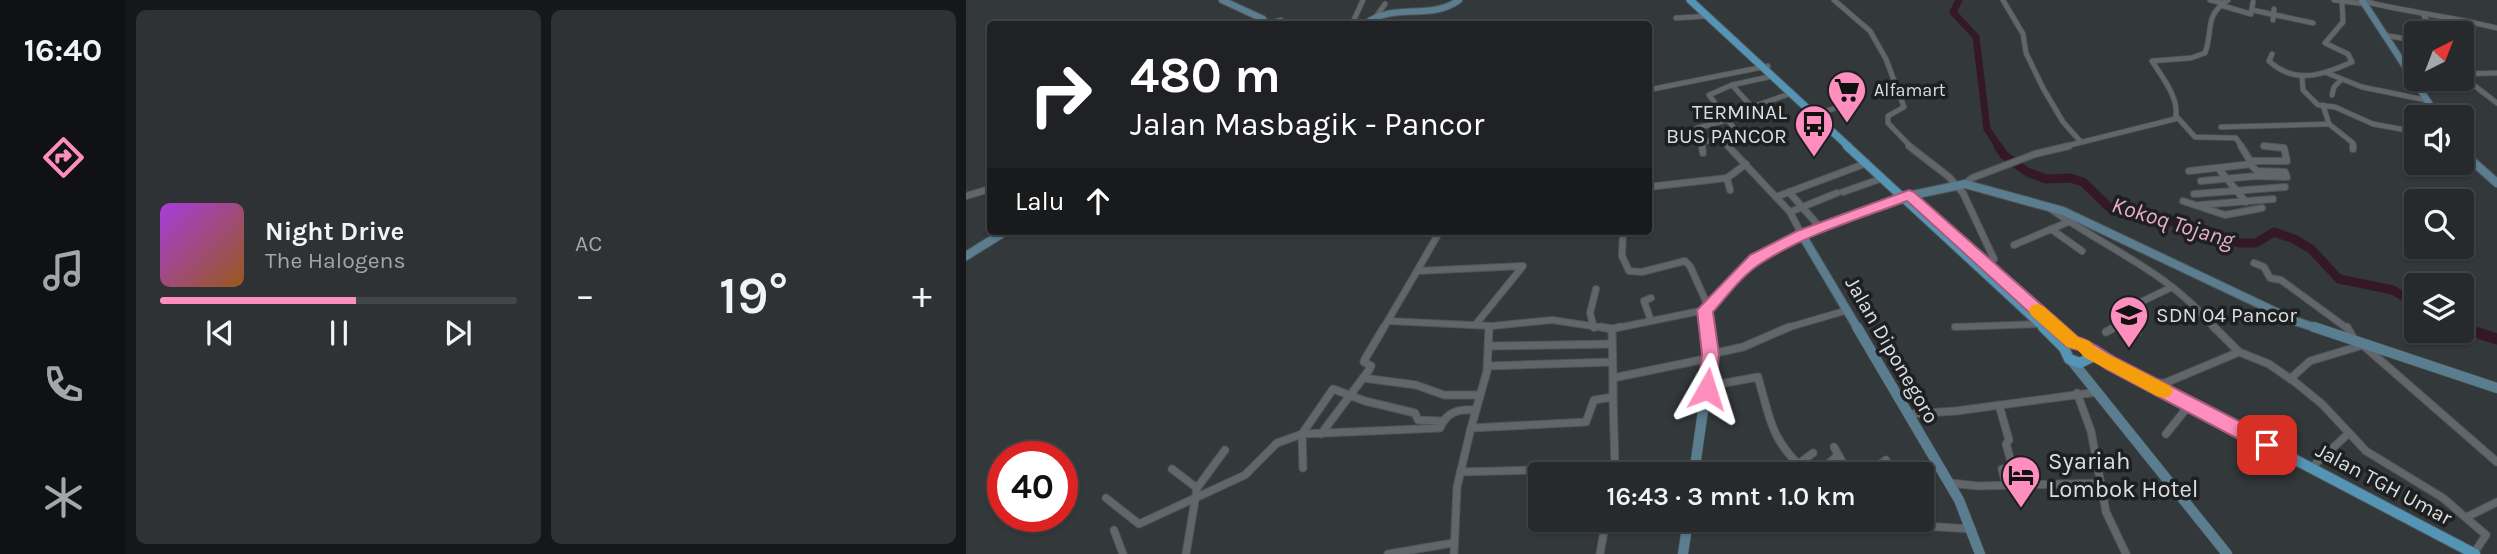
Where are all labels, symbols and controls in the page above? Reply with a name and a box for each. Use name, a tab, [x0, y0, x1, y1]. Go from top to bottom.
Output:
north arrow	[2404, 21, 2474, 91]
map controls	[2404, 21, 2474, 343]
text: 16:40	[24, 32, 102, 69]
text: 480 m	[1130, 47, 1281, 104]
icon: right	[1015, 49, 1106, 140]
supermarket icon: Alfamart	[1826, 69, 1868, 124]
place label: Alfamart	[1874, 79, 1946, 101]
place label: TERMINAL BUS PANCOR	[1666, 100, 1787, 148]
bus stop icon: TERMINAL BUS PANCOR	[1793, 103, 1835, 158]
button: sound	[2404, 105, 2474, 175]
text: Jalan Masbagik - Pancor	[1130, 106, 1484, 143]
icon: directions	[39, 133, 88, 182]
icon: ahead	[1079, 182, 1117, 220]
text: Lalu	[1015, 186, 1065, 217]
button: search	[2404, 189, 2474, 259]
water label: Kokoq Tojang	[2109, 191, 2238, 254]
text: Night Drive	[265, 216, 404, 247]
text: AC	[575, 230, 602, 257]
icon: music	[39, 246, 88, 295]
text: The Halogens	[265, 247, 405, 274]
text: 19°	[719, 265, 788, 326]
text: −	[575, 273, 595, 318]
text: +	[912, 273, 932, 318]
street label: Jalan Diponegoro	[1840, 273, 1944, 427]
button: layers	[2404, 273, 2474, 343]
school or university icon: SDN 04 Pancor	[2108, 294, 2150, 349]
place label: SDN 04 Pancor	[2156, 303, 2297, 327]
icon: previous	[201, 314, 239, 352]
icon: pause	[320, 314, 358, 352]
icon: next	[439, 314, 477, 352]
position arrow	[1670, 352, 1744, 426]
icon: phone	[39, 360, 88, 409]
pin	[2237, 415, 2297, 475]
icon: arrive	[2248, 426, 2286, 464]
street label: Jalan TGH Umar	[2312, 438, 2457, 530]
speed limit sign: 40	[987, 441, 1078, 532]
place label: Syariah Lombok Hotel	[2048, 447, 2199, 503]
hotel icon: Syariah Lombok Hotel	[2000, 454, 2042, 509]
icon: climate	[39, 473, 88, 522]
text: 16:43 · 3 mnt · 1.0 km	[1606, 481, 1856, 512]

